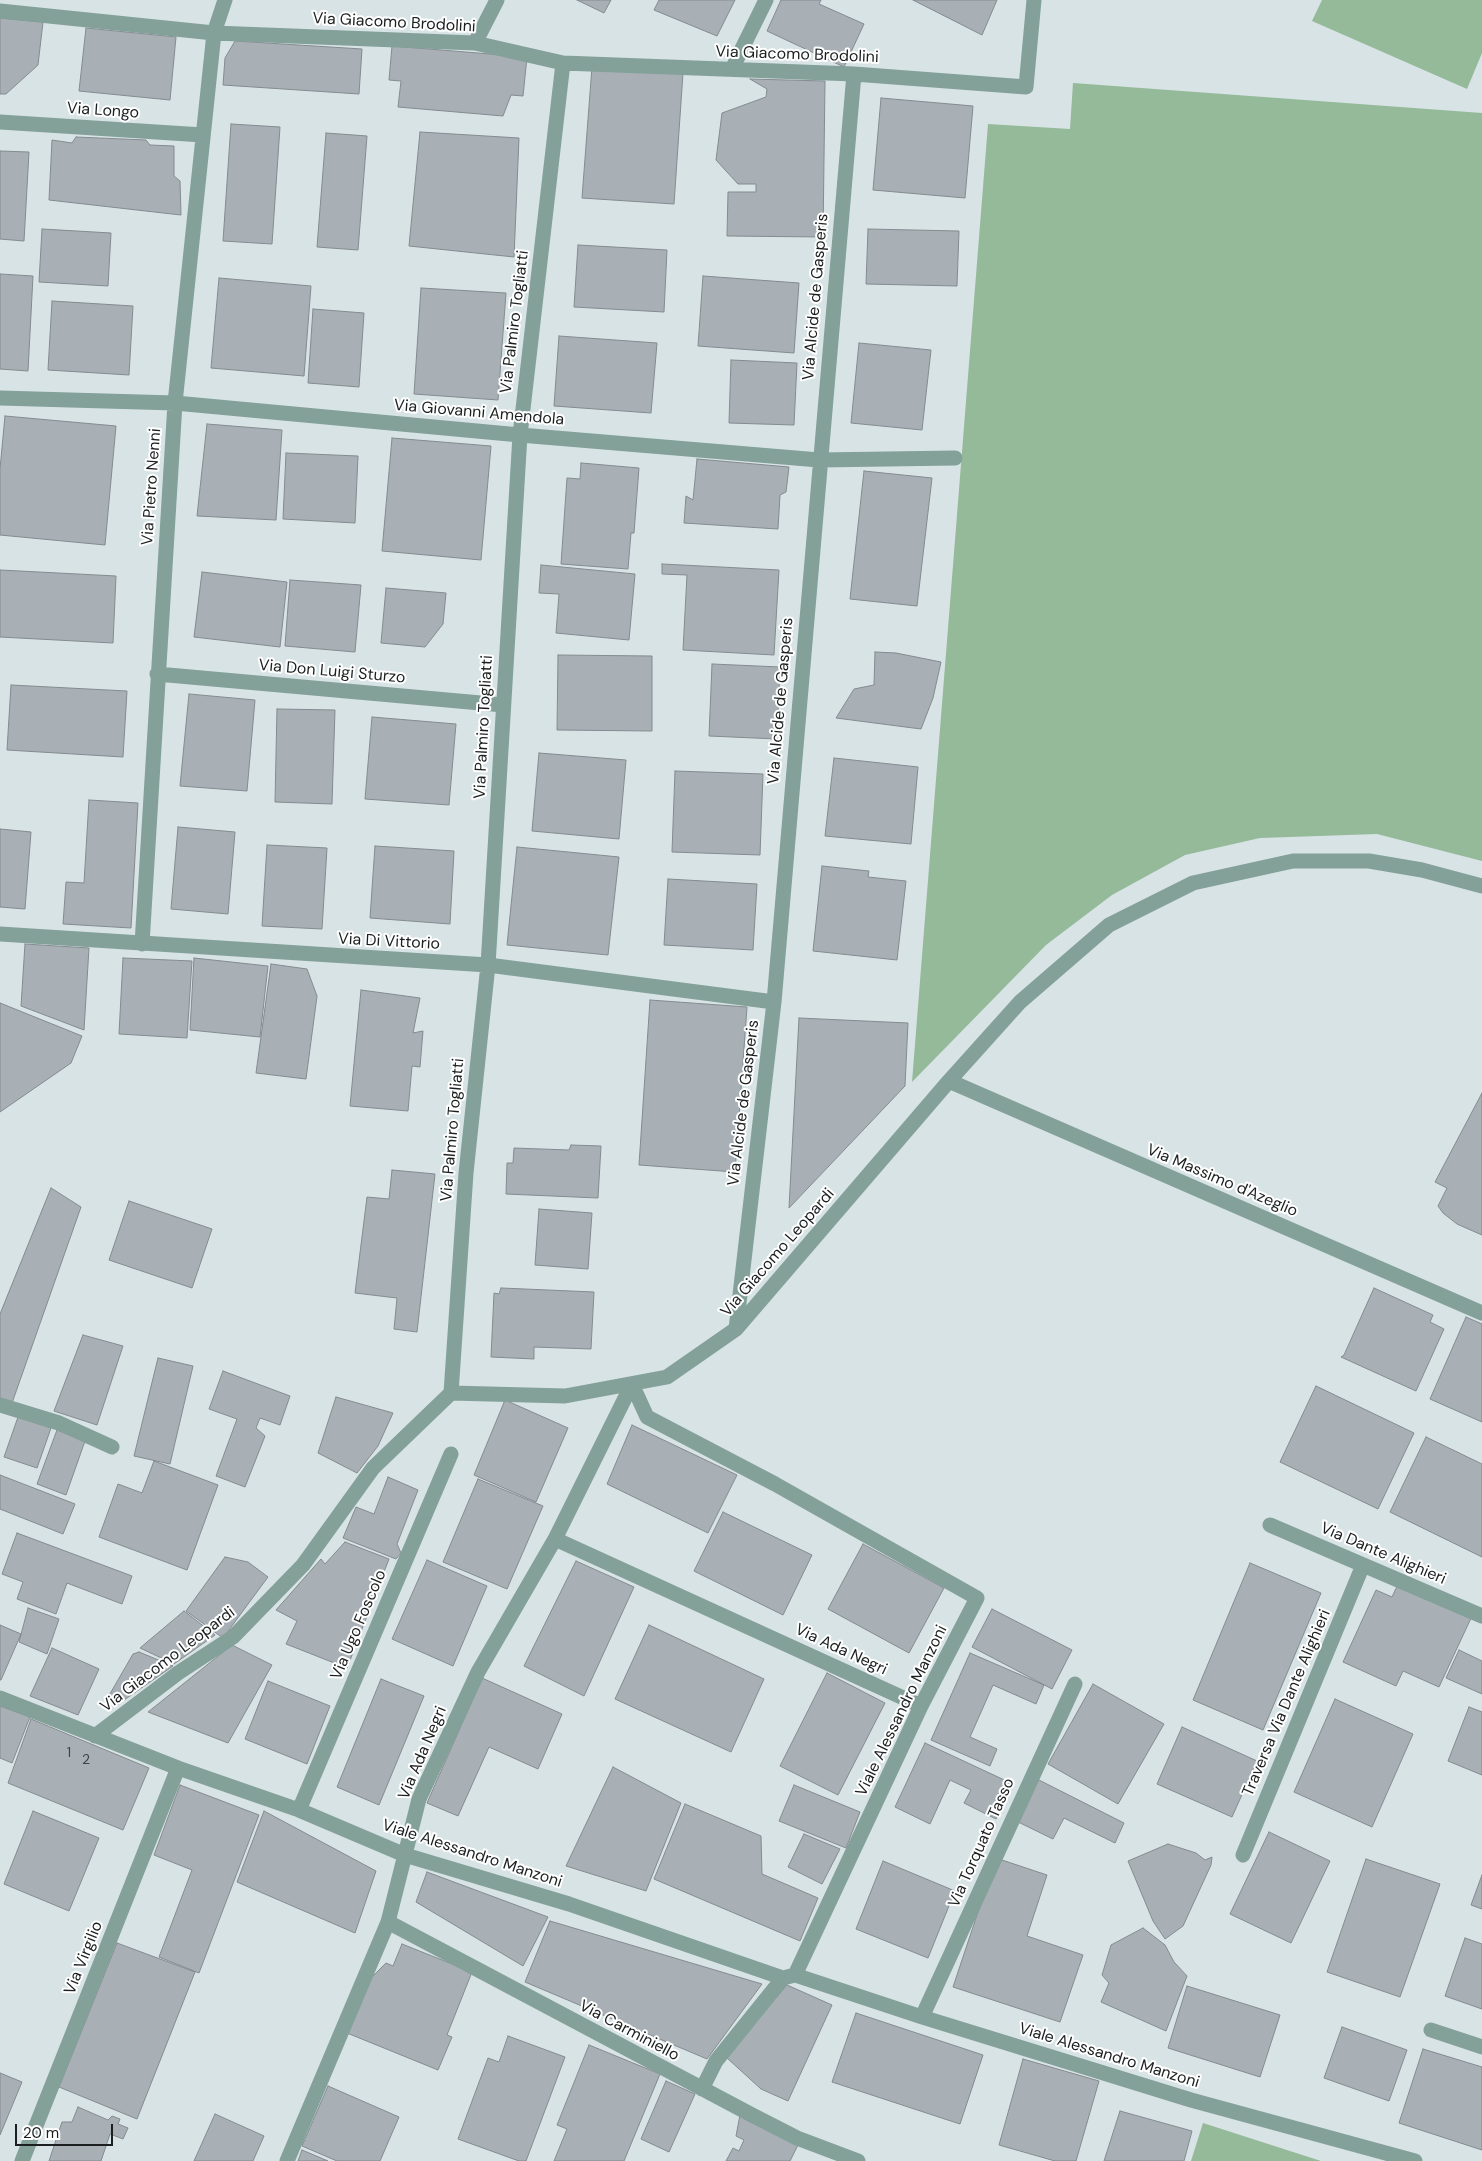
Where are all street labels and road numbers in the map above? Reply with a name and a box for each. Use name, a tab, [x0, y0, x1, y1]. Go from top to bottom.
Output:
street label: Via Giacomo Brodolini	[312, 9, 476, 37]
street label: Via Giacomo Brodolini	[715, 43, 879, 67]
street label: Via Longo	[66, 99, 140, 123]
street label: Via Alcide de Gasperis	[799, 213, 833, 381]
street label: Via Palmiro Togliatti	[497, 249, 533, 395]
street label: Via Giovanni Amendola	[393, 396, 565, 430]
street label: Via Pietro Nenni	[138, 428, 166, 546]
street label: Via Alcide de Gasperis	[764, 617, 798, 785]
street label: Via Palmiro Togliatti	[471, 655, 497, 799]
street label: Via Don Luigi Sturzo	[258, 656, 406, 688]
street label: Via Di Vittorio	[337, 930, 441, 954]
street label: Via Alcide de Gasperis	[724, 1019, 764, 1187]
street label: Via Palmiro Togliatti	[437, 1057, 469, 1203]
street label: Via Massimo d'Azeglio	[1144, 1141, 1300, 1221]
street label: Via Giacomo Leopardi	[717, 1185, 839, 1321]
street label: Via Dante Alighieri	[1317, 1519, 1449, 1589]
street label: Via Ugo Foscolo	[327, 1567, 391, 1683]
street label: Via Giacomo Leopardi	[97, 1603, 239, 1717]
street label: Traversa Via Dante Alighieri	[1239, 1607, 1335, 1799]
street label: Via Ada Negri	[792, 1620, 890, 1680]
street label: Viale Alessandro Manzoni	[852, 1622, 952, 1800]
street label: Via Ada Negri	[395, 1703, 451, 1803]
street label: Via Torquato Tasso	[945, 1775, 1019, 1911]
street label: Viale Alessandro Manzoni	[380, 1816, 564, 1892]
street label: Via Virgilio	[61, 1919, 107, 1997]
street label: Via Carminiello	[576, 1997, 682, 2065]
street label: Viale Alessandro Manzoni	[1016, 2019, 1202, 2093]

